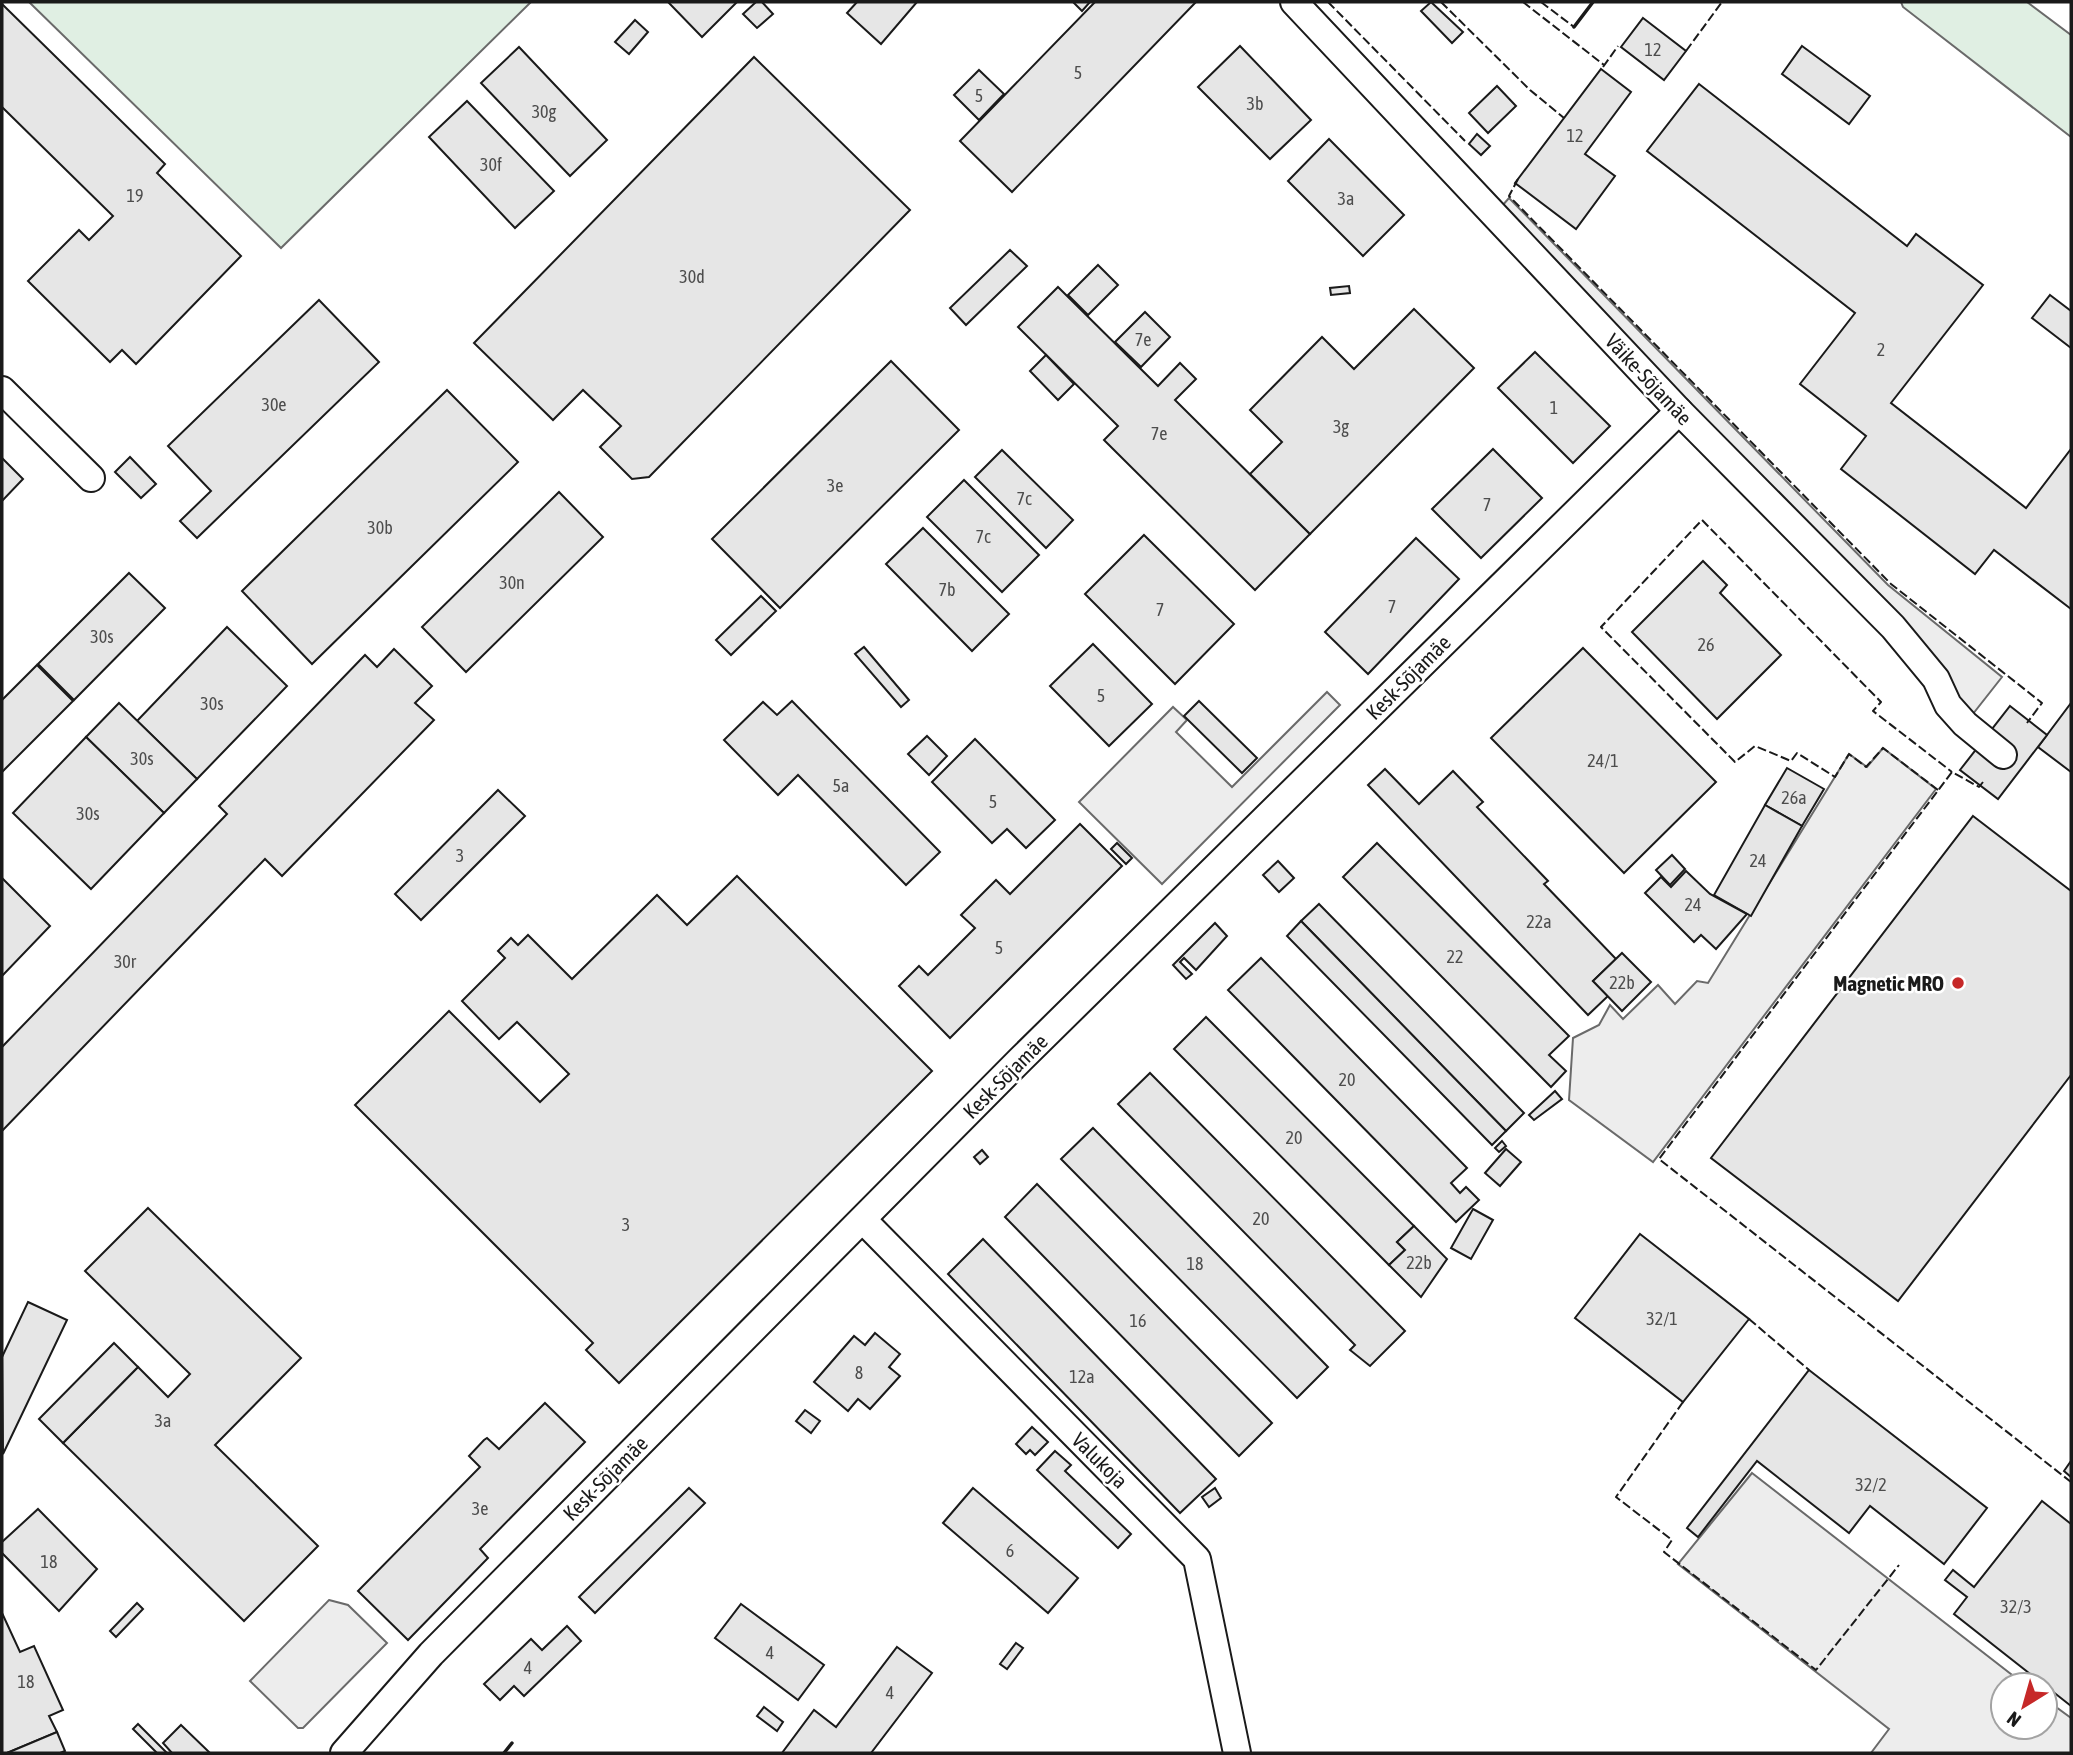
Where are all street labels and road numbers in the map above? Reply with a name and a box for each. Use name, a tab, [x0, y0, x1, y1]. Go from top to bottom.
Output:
street label: Väike-Sõjamäe	[1601, 329, 1697, 429]
street label: Kesk-Sõjamäe	[1361, 630, 1455, 724]
street label: Kesk-Sõjamäe	[958, 1029, 1052, 1123]
street label: Valukoja	[1067, 1427, 1133, 1493]
street label: Kesk-Sõjamäe	[558, 1431, 652, 1525]

